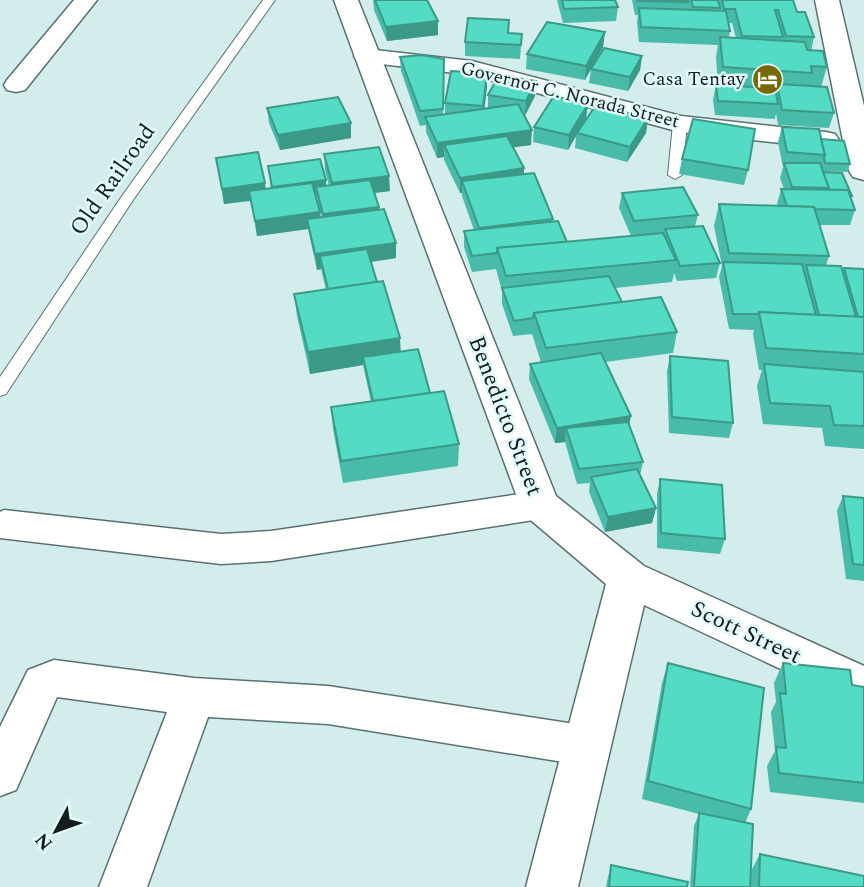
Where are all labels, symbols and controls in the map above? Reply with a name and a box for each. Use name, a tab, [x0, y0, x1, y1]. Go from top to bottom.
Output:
street label: Governor C. Norada Street	[458, 54, 683, 136]
hotel icon: Casa Tentay	[751, 62, 785, 96]
place label: Casa Tentay	[643, 65, 746, 94]
street label: Old Railroad	[61, 116, 165, 243]
street label: Benedicto Street	[458, 331, 552, 501]
street label: Scott Street	[685, 592, 807, 674]
north arrow	[21, 796, 91, 866]
text: N	[28, 826, 60, 857]

